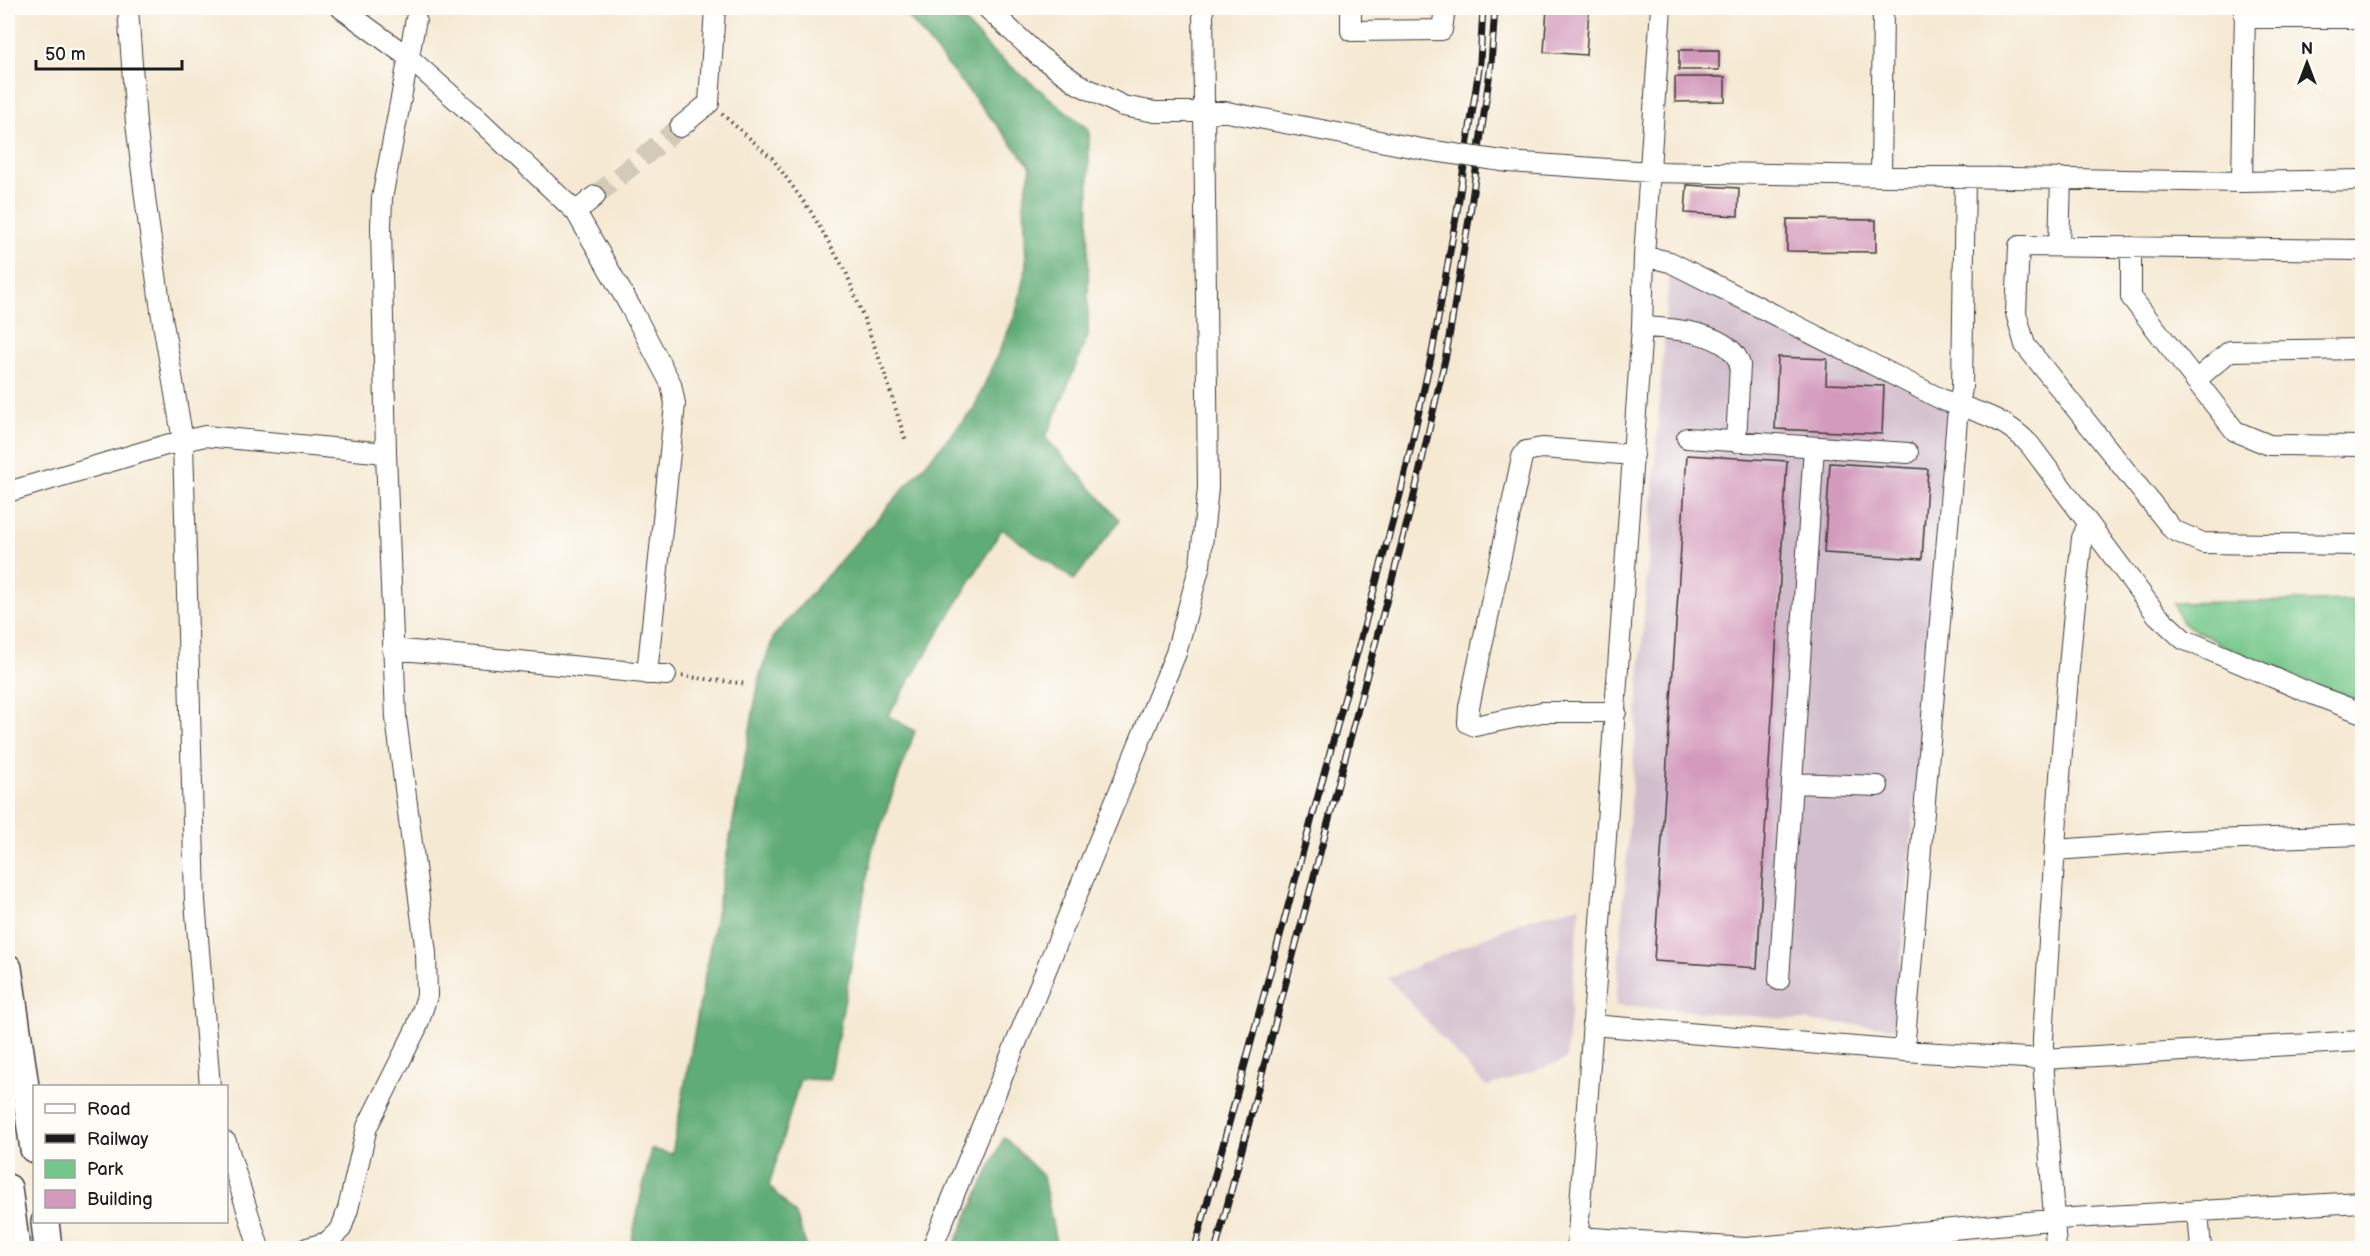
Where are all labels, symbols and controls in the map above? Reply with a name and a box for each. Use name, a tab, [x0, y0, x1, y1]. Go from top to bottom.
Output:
scale bar	[36, 33, 182, 71]
north arrow	[2277, 33, 2337, 93]
text: N	[2301, 40, 2313, 59]
text: 50 m	[45, 44, 86, 65]
legend	[33, 1085, 228, 1223]
text: Road	[87, 1099, 131, 1120]
text: Railway	[87, 1129, 149, 1150]
text: Park	[87, 1159, 123, 1180]
text: Building	[87, 1189, 153, 1210]

